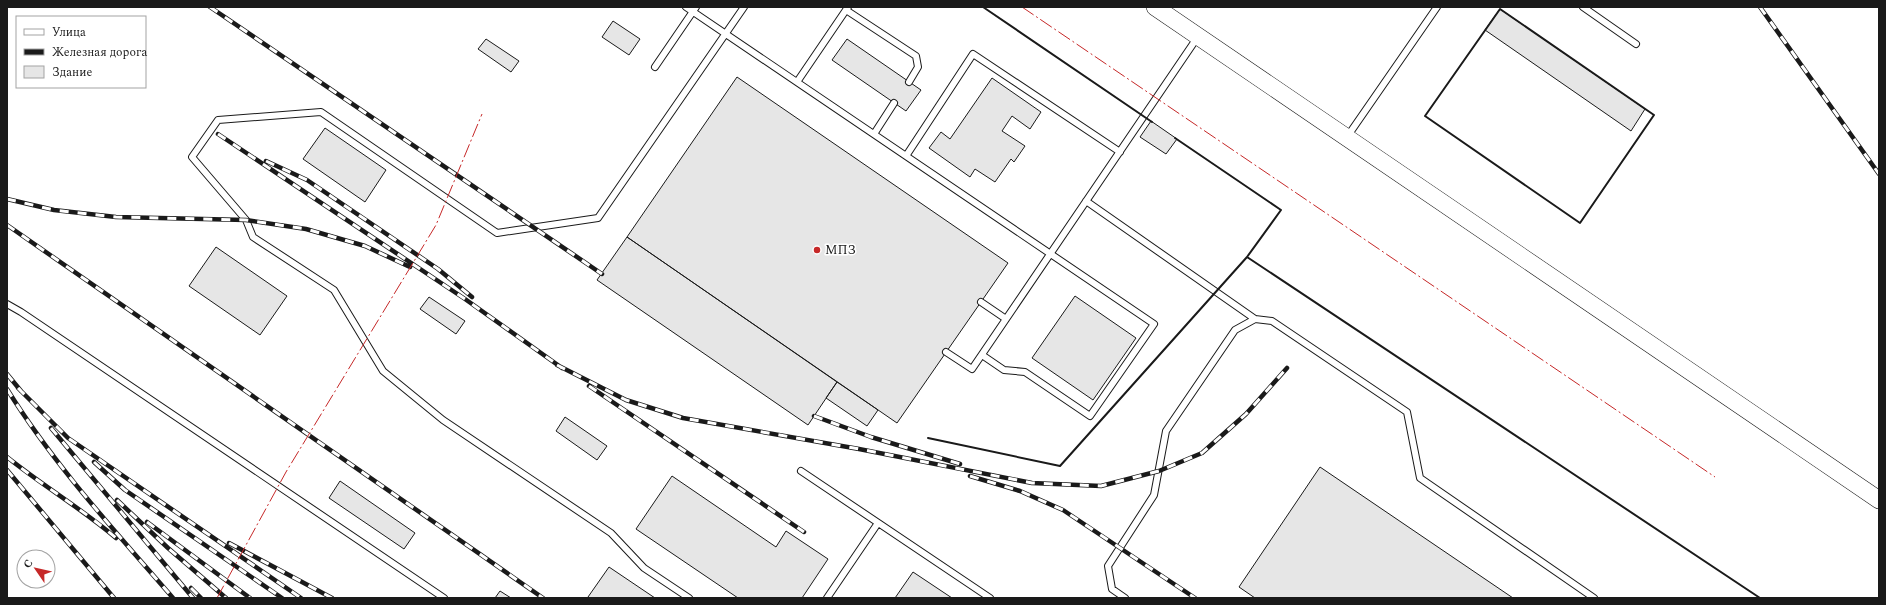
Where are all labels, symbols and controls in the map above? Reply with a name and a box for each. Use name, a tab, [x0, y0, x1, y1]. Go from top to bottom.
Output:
legend	[16, 16, 146, 88]
text: Улица	[52, 23, 86, 42]
text: Железная дорога	[52, 43, 147, 62]
text: Здание	[52, 63, 92, 82]
place label: МПЗ	[825, 240, 856, 260]
marker: МПЗ	[812, 245, 822, 255]
north arrow	[16, 549, 56, 589]
text: С	[19, 556, 37, 572]

